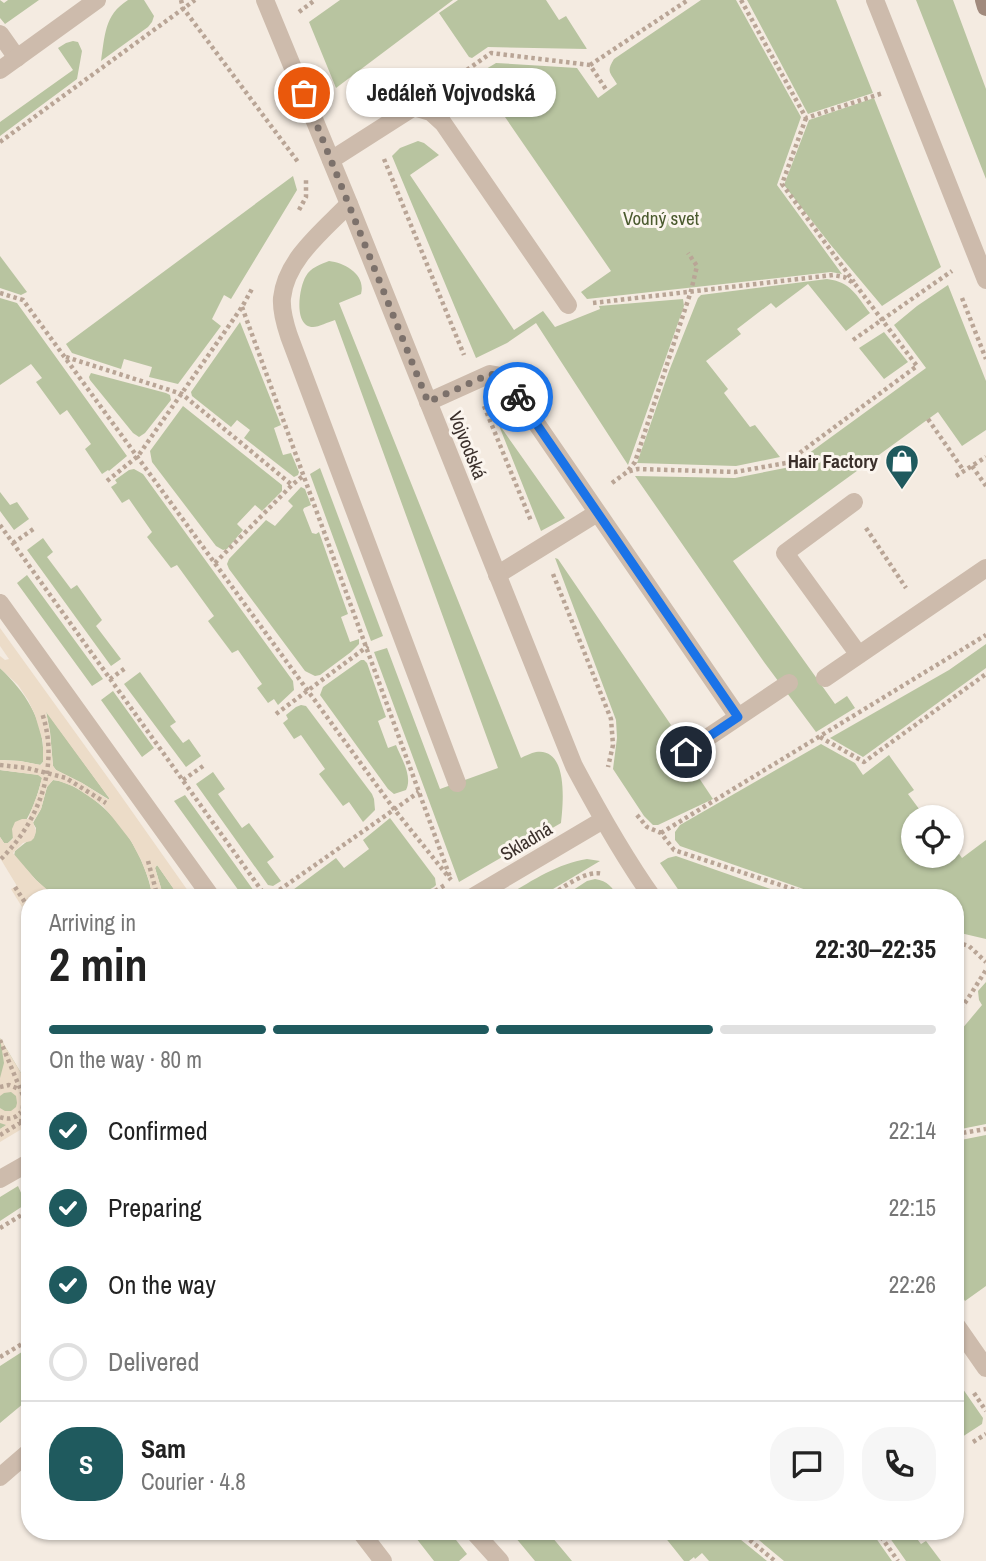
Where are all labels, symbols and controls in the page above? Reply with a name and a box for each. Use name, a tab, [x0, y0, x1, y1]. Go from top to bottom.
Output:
pin	[274, 63, 334, 123]
callout: Jedáleň Vojvodská	[346, 68, 556, 118]
icon: bag	[285, 74, 323, 112]
text: Jedáleň Vojvodská	[367, 77, 535, 108]
park label: Vodný svet	[623, 205, 700, 231]
courier	[483, 362, 553, 432]
icon: bike	[499, 378, 537, 416]
street label: Vojvodská	[443, 407, 493, 483]
shop icon: Hair Factory	[883, 442, 921, 491]
place label: Hair Factory	[788, 448, 878, 474]
pin	[656, 722, 716, 782]
icon: home	[667, 733, 705, 771]
map controls	[901, 805, 964, 868]
button: locate	[901, 805, 964, 868]
street label: Skladná	[495, 815, 557, 867]
text: Arriving in	[49, 907, 136, 938]
text: 22:30–22:35	[815, 931, 936, 966]
text: 2 min	[49, 933, 148, 995]
text: On the way · 80 m	[49, 1044, 202, 1075]
icon: check	[49, 1112, 87, 1150]
text: Confirmed	[108, 1113, 208, 1148]
text: 22:14	[889, 1115, 936, 1146]
icon: check	[49, 1189, 87, 1227]
text: Preparing	[108, 1190, 202, 1225]
text: 22:15	[889, 1192, 936, 1223]
icon: check	[49, 1266, 87, 1304]
text: On the way	[108, 1267, 216, 1302]
text: 22:26	[889, 1269, 936, 1300]
text: Delivered	[108, 1344, 199, 1379]
button: chat	[770, 1427, 844, 1501]
button: phone	[862, 1427, 936, 1501]
text: Sam	[141, 1431, 186, 1466]
text: S	[79, 1447, 93, 1482]
text: Courier · 4.8	[141, 1466, 246, 1497]

